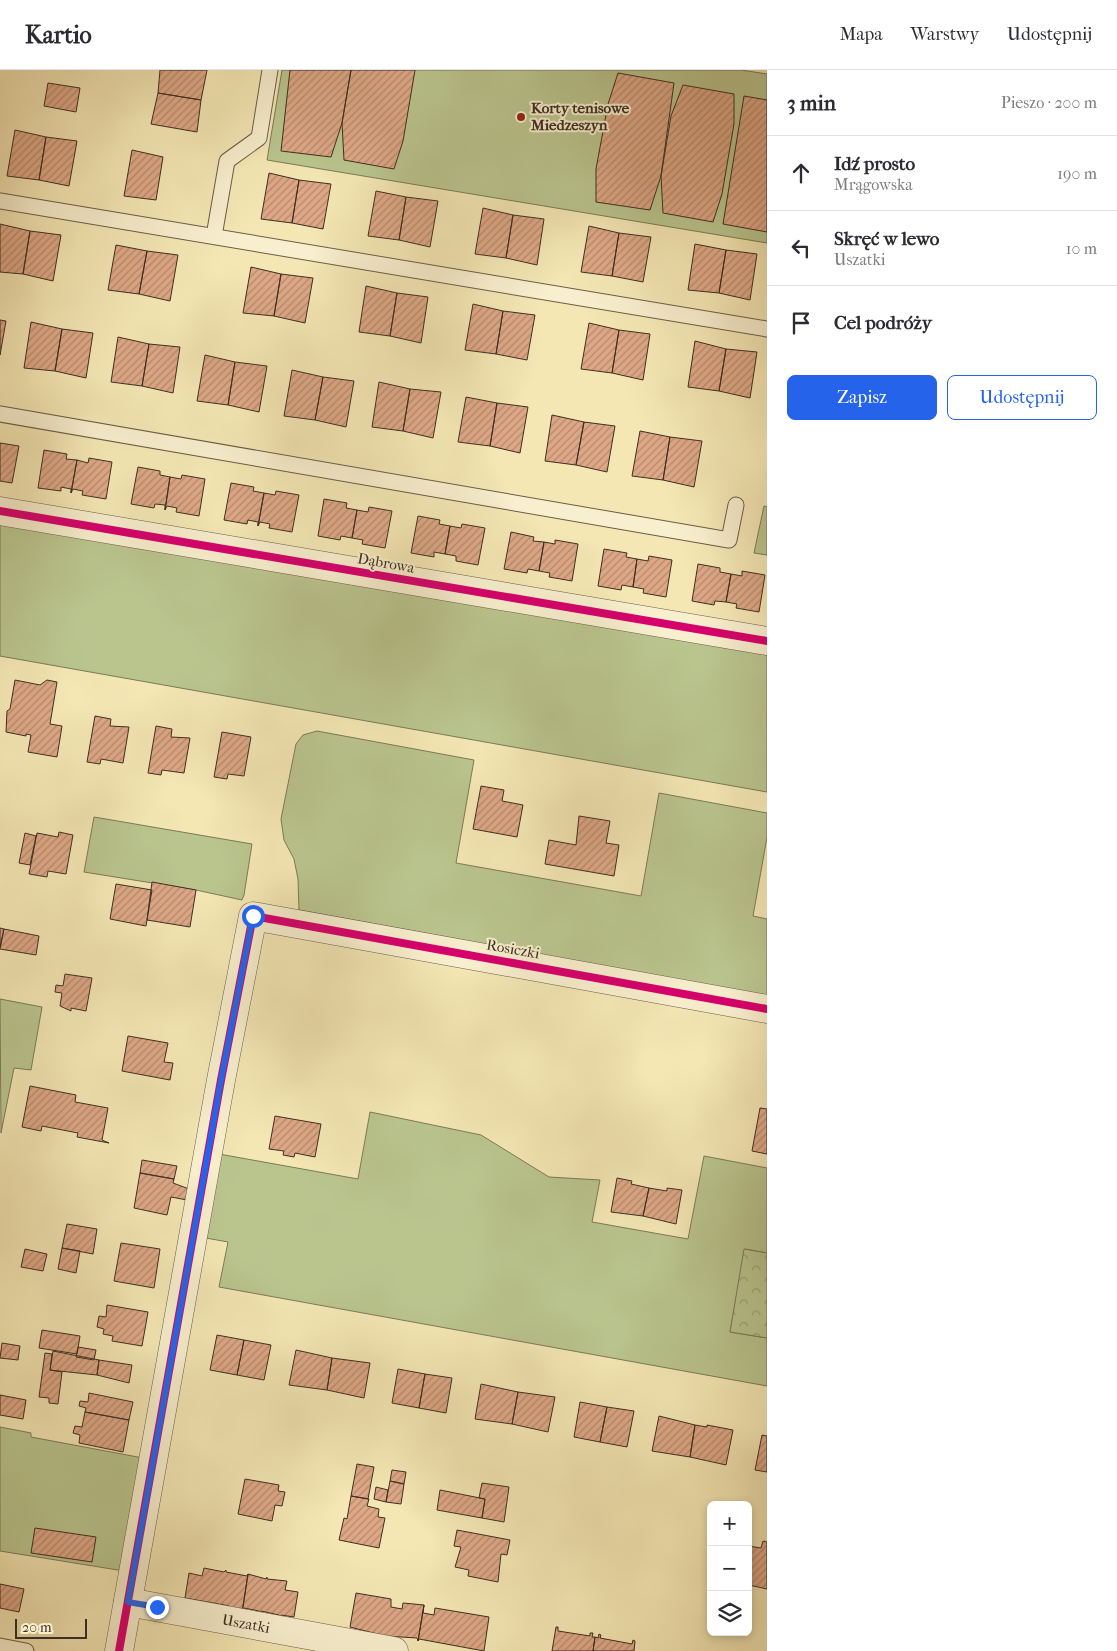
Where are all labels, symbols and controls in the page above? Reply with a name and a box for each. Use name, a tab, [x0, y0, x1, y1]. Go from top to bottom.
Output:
text: Kartio	[25, 21, 92, 49]
text: Mapa	[840, 24, 883, 45]
text: Warstwy	[911, 24, 979, 45]
text: Udostępnij	[1007, 24, 1092, 45]
text: 3 min	[787, 91, 836, 115]
text: Pieszo · 200 m	[1001, 93, 1097, 112]
place label: Korty tenisowe Miedzeszyn	[530, 99, 630, 134]
marker: Korty tenisowe Miedzeszyn	[515, 111, 527, 123]
text: Idź prosto	[834, 153, 915, 175]
icon: ahead	[787, 159, 815, 187]
text: 190 m	[1057, 164, 1097, 183]
text: Mrągowska	[834, 175, 913, 194]
text: Skręć w lewo	[834, 228, 940, 250]
icon: left	[787, 234, 815, 262]
text: 10 m	[1066, 239, 1097, 258]
text: Uszatki	[834, 250, 886, 269]
icon: arrive	[787, 309, 815, 337]
text: Cel podróży	[834, 312, 932, 334]
button: Zapisz	[787, 375, 937, 420]
button: Udostępnij	[947, 375, 1097, 420]
street label: Dąbrowa	[356, 549, 417, 577]
route start	[242, 905, 265, 928]
street label: Rosiczki	[485, 935, 541, 963]
map controls	[707, 1501, 752, 1636]
button: +	[707, 1501, 752, 1546]
button: −	[707, 1546, 752, 1591]
button: layers	[707, 1591, 752, 1636]
route end	[146, 1596, 169, 1619]
street label: Uszatki	[221, 1611, 272, 1637]
scale bar	[15, 1616, 88, 1639]
text: 20 m	[22, 1619, 52, 1636]

